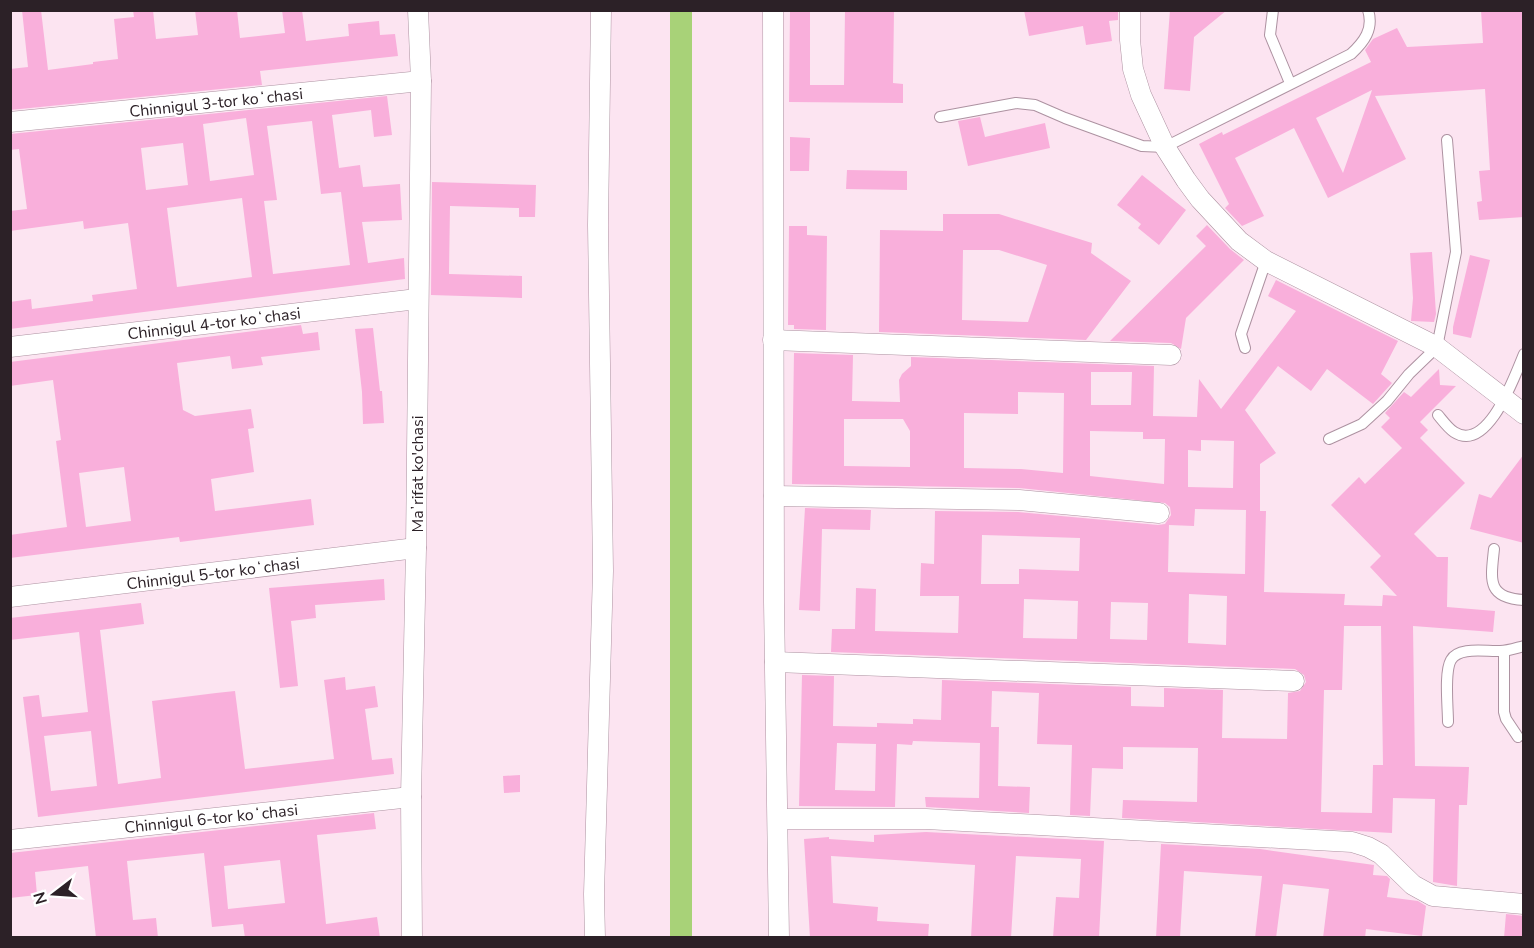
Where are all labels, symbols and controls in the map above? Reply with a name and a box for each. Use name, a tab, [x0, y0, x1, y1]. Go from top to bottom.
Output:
street label: Chinnigul 3-tor koʻchasi	[128, 83, 304, 123]
street label: Chinnigul 4-tor koʻchasi	[126, 302, 302, 346]
street label: Maʼrifat ko'chasi	[407, 416, 429, 532]
street label: Chinnigul 5-tor koʻchasi	[125, 552, 301, 596]
street label: Chinnigul 6-tor koʻchasi	[123, 799, 299, 839]
north arrow	[24, 864, 84, 924]
text: N	[28, 889, 53, 907]

